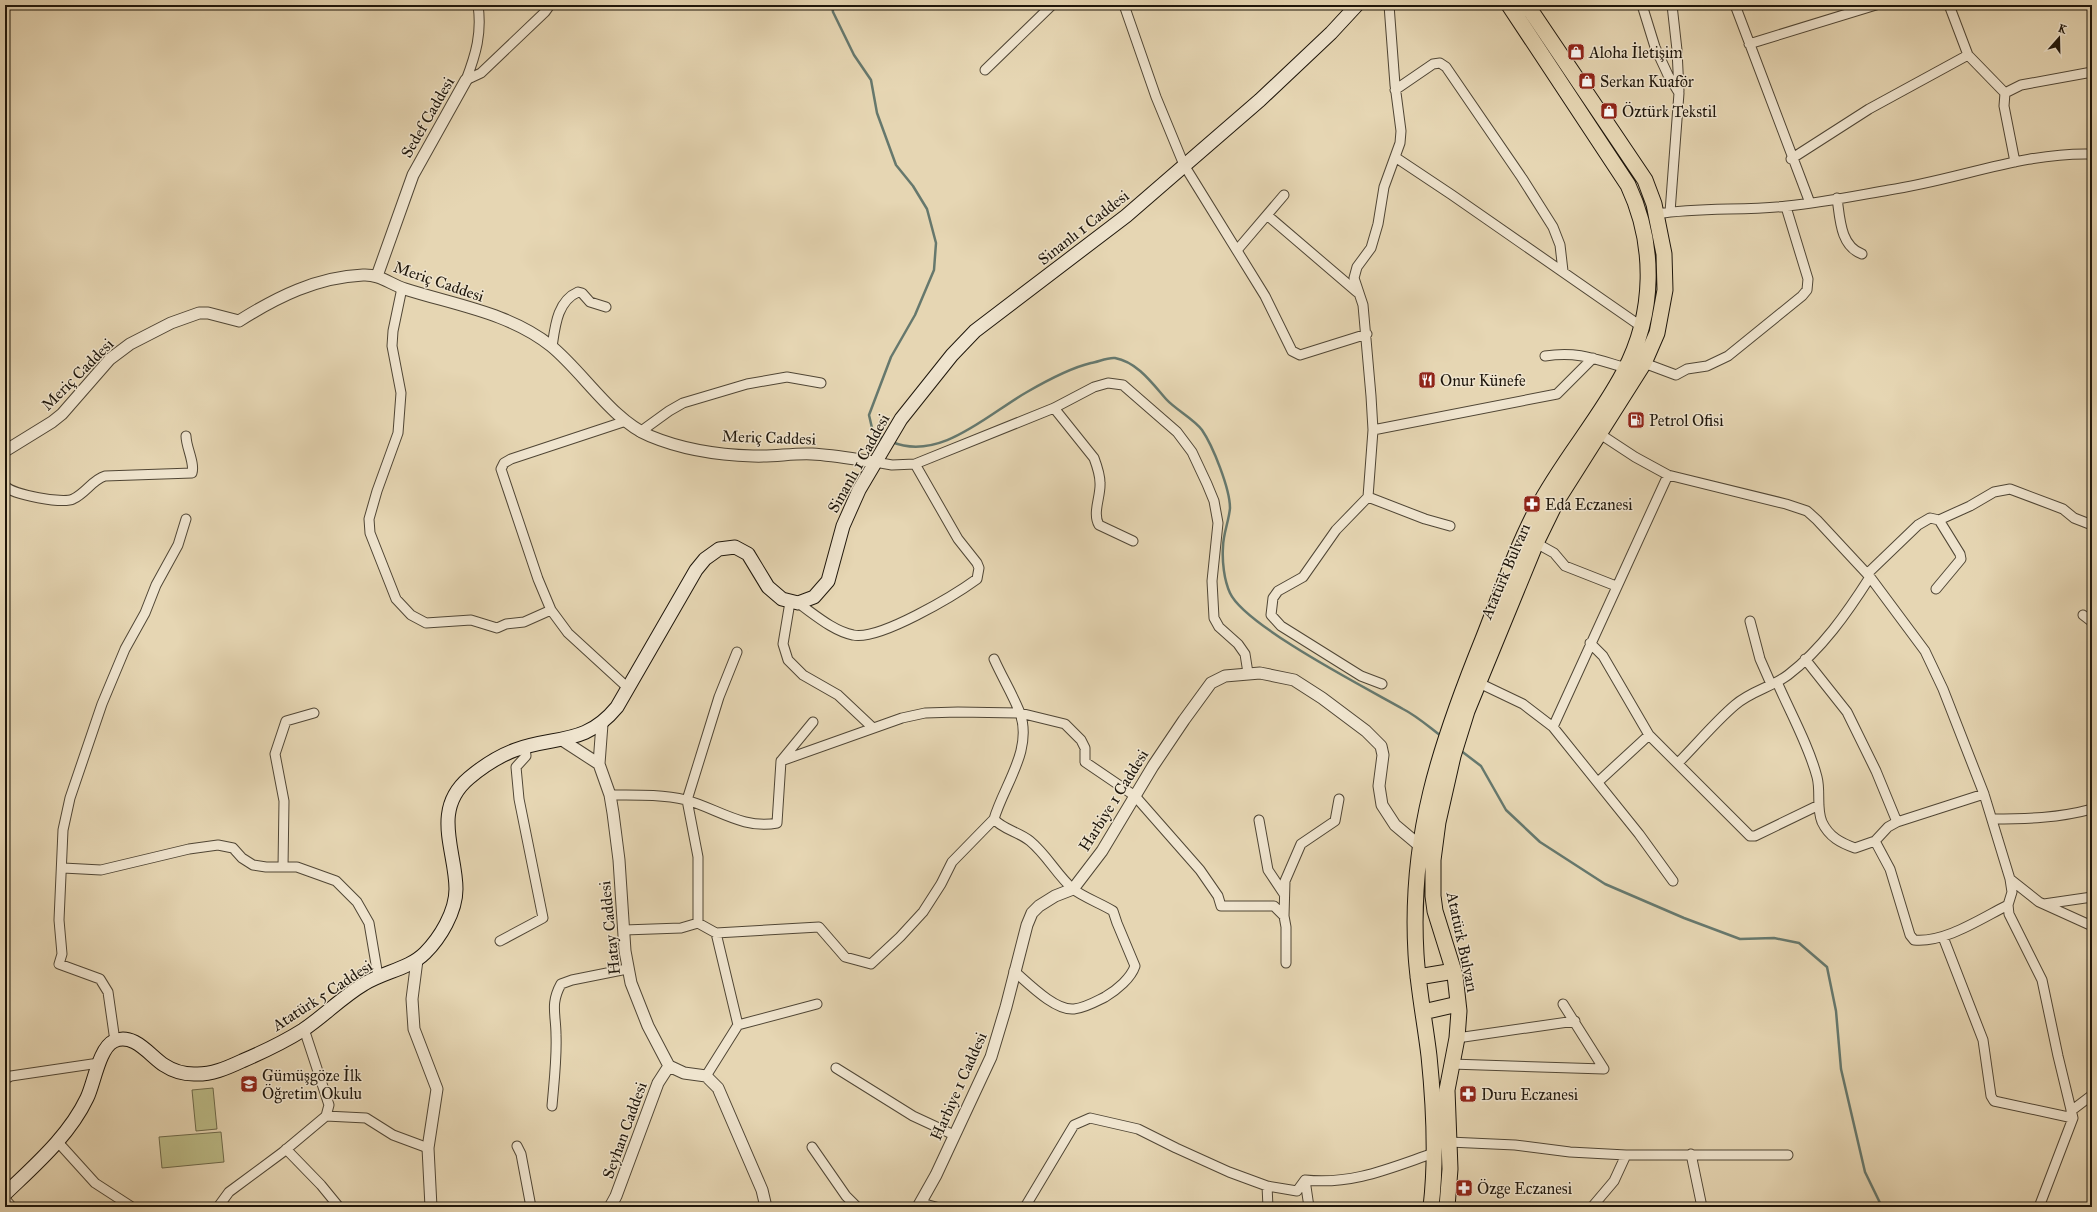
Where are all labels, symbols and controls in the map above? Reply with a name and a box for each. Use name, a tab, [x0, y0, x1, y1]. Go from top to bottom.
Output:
north arrow	[2039, 18, 2079, 58]
text: K	[2056, 22, 2069, 37]
shop icon: Aloha İletişim	[1566, 42, 1586, 62]
place label: Aloha İletişim	[1588, 42, 1683, 62]
shop icon: Serkan Kuaför	[1577, 71, 1597, 91]
place label: Serkan Kuaför	[1600, 72, 1694, 91]
street label: Sedef Caddesi	[397, 73, 458, 161]
shop icon: Öztürk Tekstil	[1599, 101, 1619, 121]
place label: Öztürk Tekstil	[1622, 101, 1717, 121]
street label: Sinanlı 1 Caddesi	[1034, 186, 1133, 269]
street label: Meriç Caddesi	[391, 257, 487, 306]
street label: Meriç Caddesi	[37, 334, 118, 414]
restaurant icon: Onur Künefe	[1417, 370, 1437, 390]
place label: Onur Künefe	[1440, 371, 1526, 390]
street label: Sinanlı 1 Caddesi	[823, 410, 894, 516]
fuel station icon: Petrol Ofisi	[1626, 410, 1646, 430]
place label: Petrol Ofisi	[1649, 411, 1724, 430]
street label: Meriç Caddesi	[722, 426, 817, 449]
pharmacy icon: Eda Eczanesi	[1522, 494, 1542, 514]
place label: Eda Eczanesi	[1545, 495, 1633, 514]
street label: Atatürk Bulvarı	[1476, 520, 1534, 623]
street label: Harbiye 1 Caddesi	[1075, 745, 1153, 855]
street label: Hatay Caddesi	[595, 879, 624, 976]
street label: Atatürk Bulvarı	[1442, 889, 1483, 995]
street label: Atatürk 5 Caddesi	[268, 956, 376, 1035]
street label: Harbiye 1 Caddesi	[926, 1029, 991, 1143]
place label: Gümüşgöze İlk Öğretim Okulu	[262, 1065, 362, 1104]
school or university icon: Gümüşgöze İlk Öğretim Okulu	[239, 1074, 259, 1094]
street label: Seyhan Caddesi	[598, 1079, 651, 1181]
pharmacy icon: Duru Eczanesi	[1458, 1084, 1478, 1104]
place label: Duru Eczanesi	[1481, 1085, 1579, 1104]
pharmacy icon: Özge Eczanesi	[1454, 1178, 1474, 1198]
place label: Özge Eczanesi	[1477, 1178, 1573, 1199]

